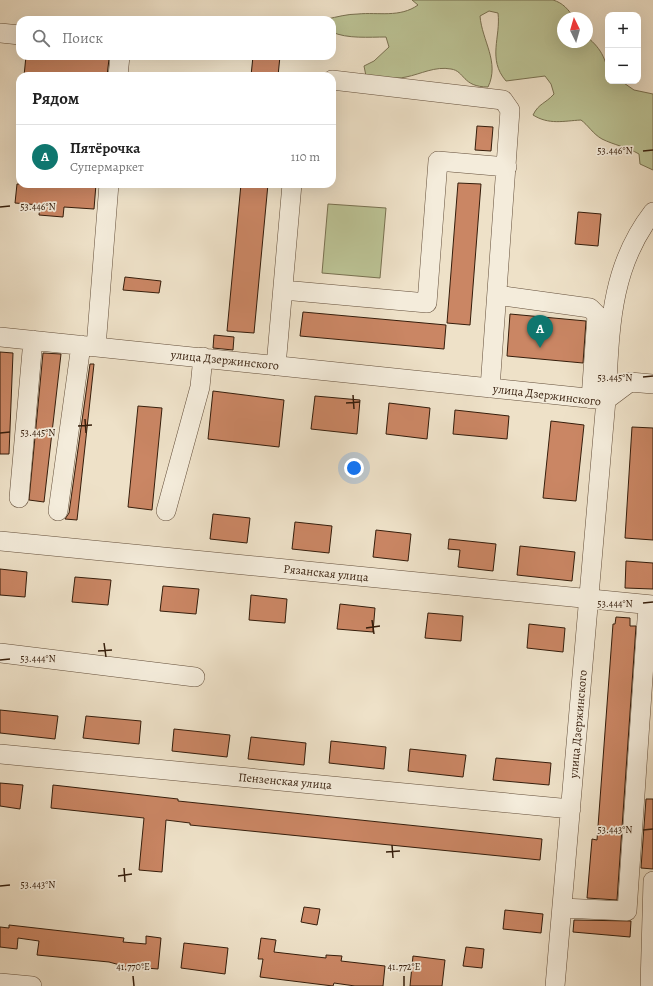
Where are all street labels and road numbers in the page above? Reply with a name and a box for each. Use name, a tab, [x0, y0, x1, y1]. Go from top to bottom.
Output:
street label: улица Дзержинского	[169, 346, 280, 374]
street label: улица Дзержинского	[491, 380, 602, 410]
street label: Рязанская улица	[283, 561, 370, 585]
street label: улица Дзержинского	[565, 669, 591, 780]
street label: Пензенская улица	[238, 769, 333, 793]

